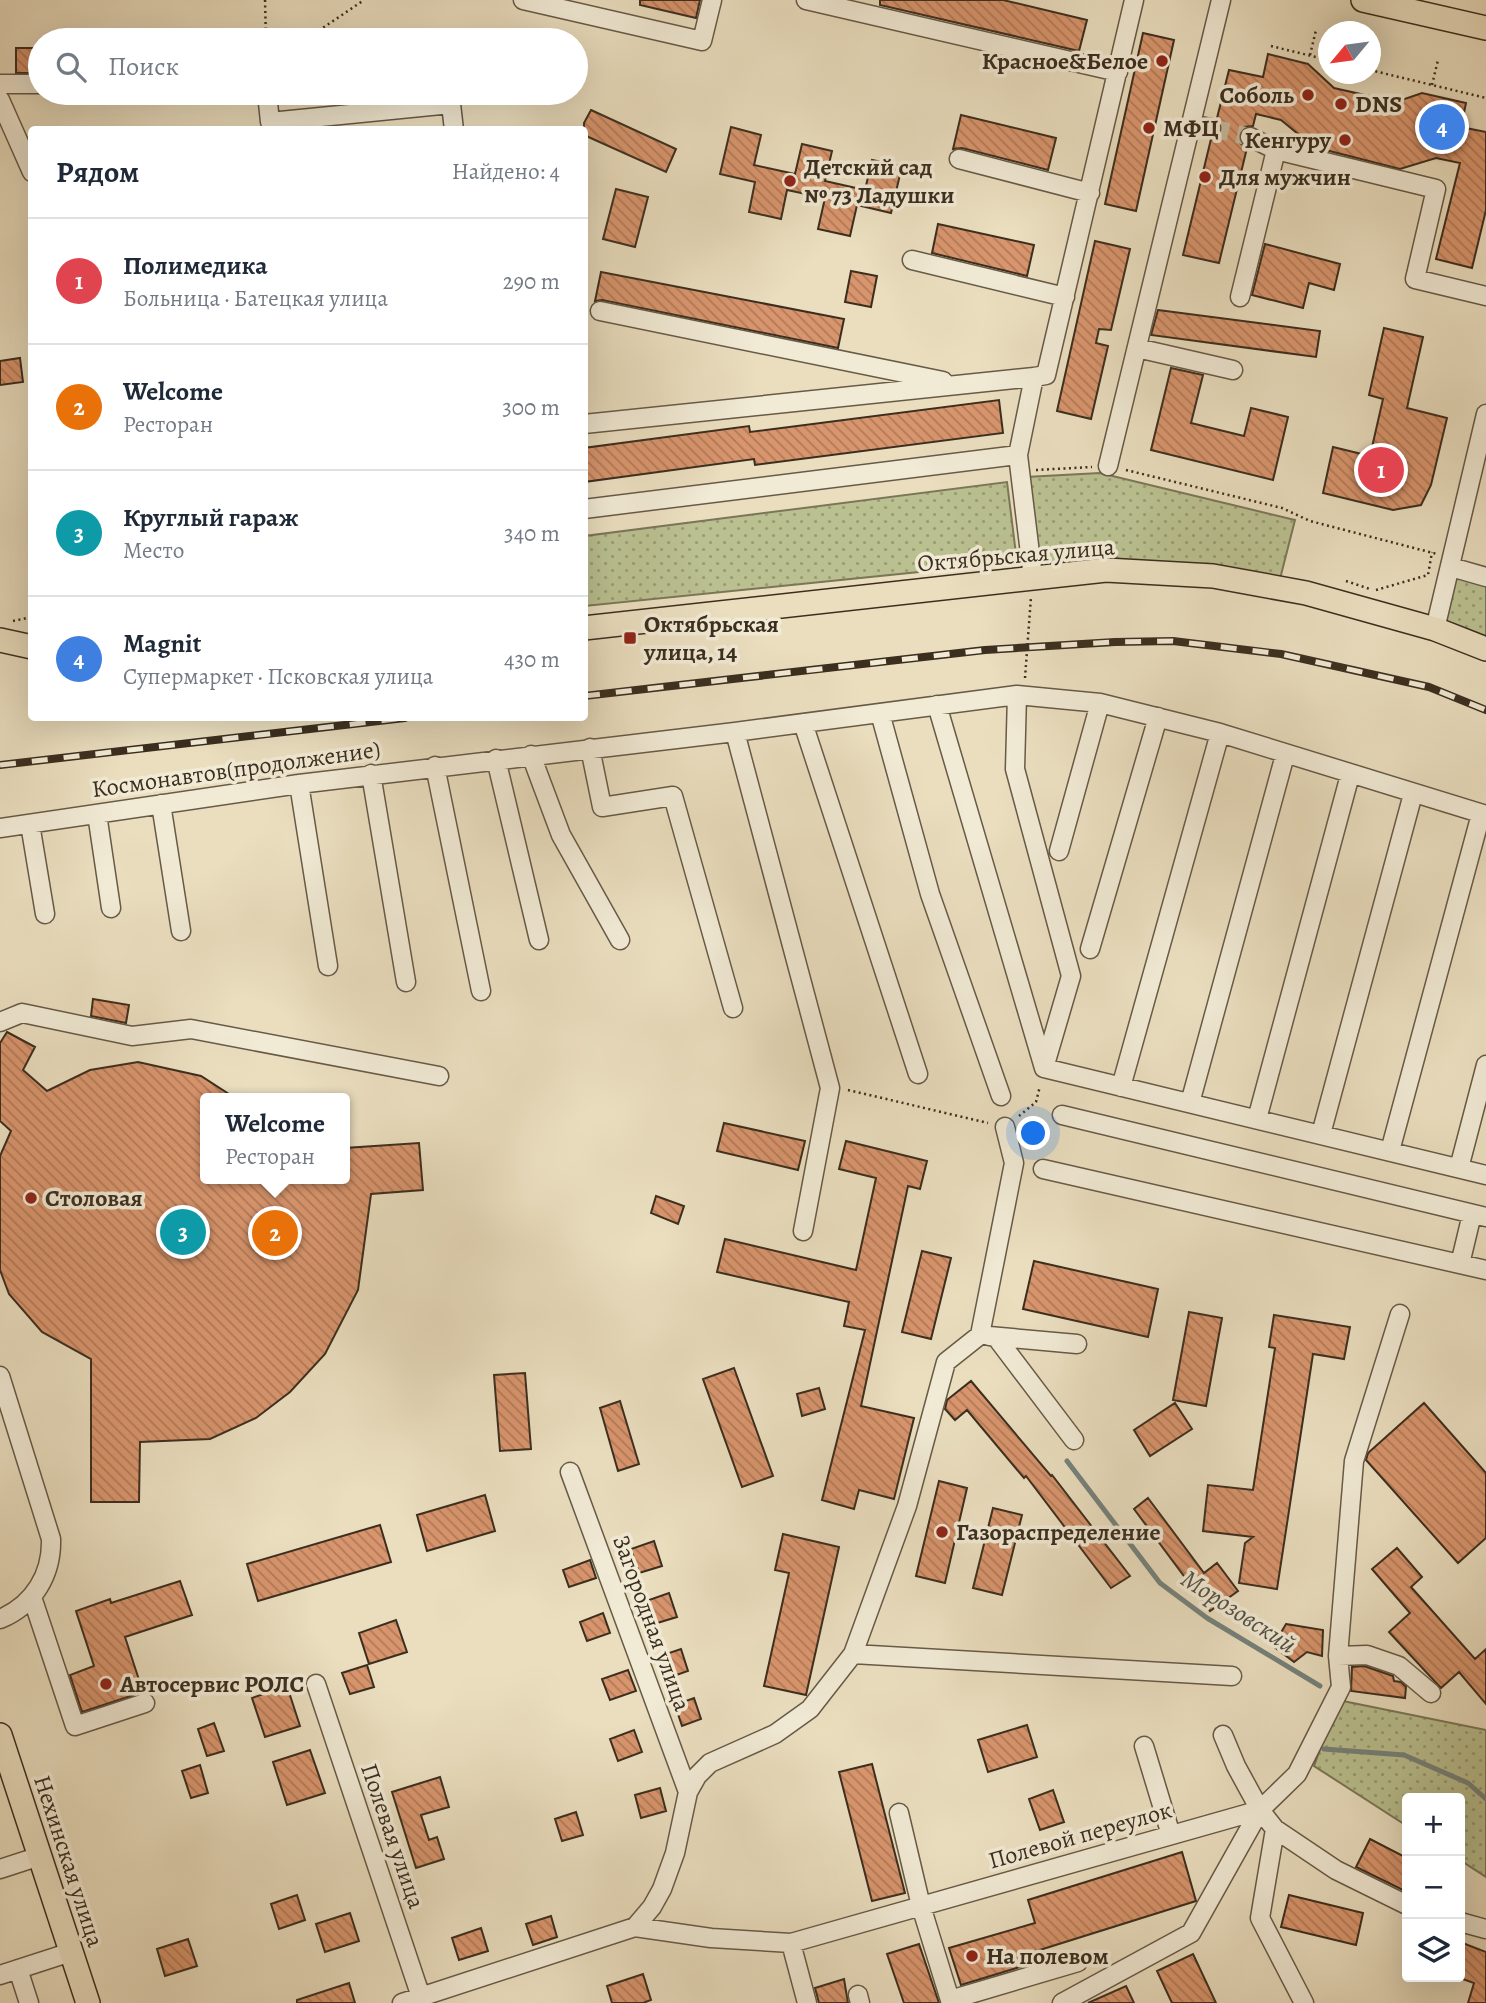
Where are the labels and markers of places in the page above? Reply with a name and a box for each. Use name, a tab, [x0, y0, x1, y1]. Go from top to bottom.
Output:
place label: Красное&Белое	[982, 45, 1148, 77]
marker: Красное&Белое	[1154, 53, 1170, 69]
place label: Соболь	[1220, 79, 1294, 111]
marker: Соболь	[1300, 87, 1316, 103]
place label: DNS	[1355, 88, 1402, 120]
marker: DNS	[1333, 96, 1349, 112]
pin: 4	[1419, 101, 1465, 153]
place label: МФЦ	[1163, 112, 1219, 144]
marker: МФЦ	[1141, 120, 1157, 136]
place label: Кенгуру	[1245, 124, 1331, 156]
marker: Кенгуру	[1337, 132, 1353, 148]
place label: Детский сад № 73 Ладушки	[804, 151, 955, 211]
place label: Для мужчин	[1219, 161, 1351, 193]
marker: Для мужчин	[1197, 169, 1213, 185]
marker: Детский сад № 73 Ладушки	[782, 173, 798, 189]
pin: 1	[1358, 444, 1404, 496]
place label: Октябрьская улица, 14	[643, 608, 779, 668]
marker: Октябрьская улица, 14	[622, 630, 638, 646]
place label: Столовая	[45, 1182, 143, 1214]
marker: Столовая	[23, 1190, 39, 1206]
pin: 3	[160, 1206, 206, 1258]
pin: 2	[252, 1207, 298, 1259]
place label: Газораспределение	[956, 1516, 1161, 1548]
marker: Газораспределение	[934, 1524, 950, 1540]
place label: Автосервис РОЛС	[119, 1668, 304, 1700]
marker: Автосервис РОЛС	[98, 1676, 114, 1692]
place label: На полевом	[986, 1940, 1109, 1972]
marker: На полевом	[964, 1948, 980, 1964]

